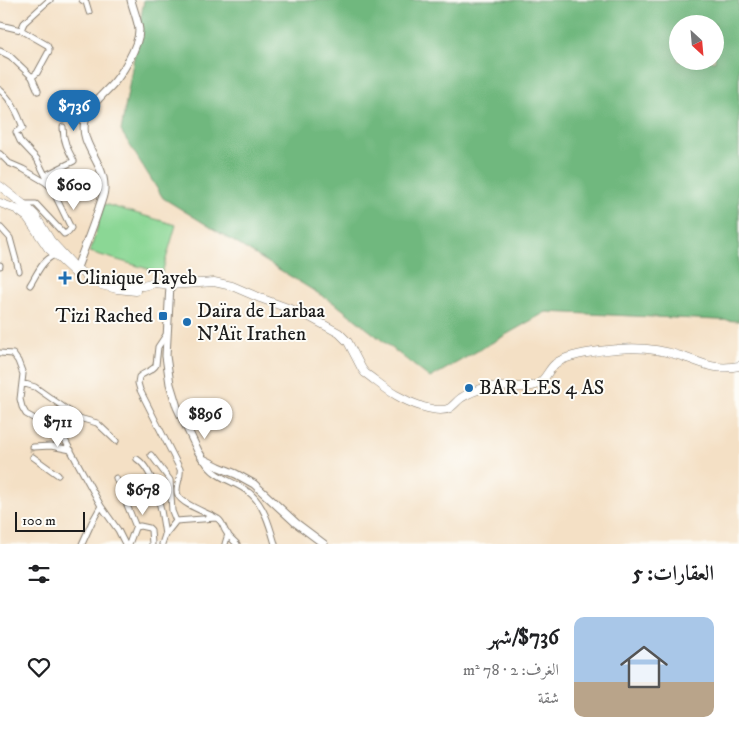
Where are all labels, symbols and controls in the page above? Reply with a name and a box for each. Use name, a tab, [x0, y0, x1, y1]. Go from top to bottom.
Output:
north arrow	[669, 15, 724, 70]
map controls	[669, 15, 724, 70]
pin: $736	[44, 90, 104, 132]
text: $736	[58, 96, 90, 116]
pin: $600	[44, 168, 104, 211]
text: $600	[57, 175, 91, 195]
place label: Clinique Tayeb	[76, 266, 197, 291]
marker: Clinique Tayeb	[58, 271, 72, 285]
place label: Daïra de Larbaa N'Aït Irathen	[197, 299, 326, 347]
place label: Tizi Rached	[56, 304, 153, 329]
marker: Tizi Rached	[157, 310, 169, 322]
marker: Daïra de Larbaa N'Aït Irathen	[181, 316, 193, 328]
place label: BAR LES 4 AS	[479, 376, 604, 401]
marker: BAR LES 4 AS	[463, 382, 475, 394]
pin: $896	[175, 398, 235, 440]
text: $896	[188, 404, 222, 424]
pin: $711	[28, 406, 88, 448]
text: $711	[44, 412, 72, 432]
pin: $678	[113, 474, 173, 516]
text: $678	[126, 480, 160, 500]
scale bar	[15, 509, 85, 532]
text: 100 m	[22, 512, 56, 530]
icon: filters	[25, 560, 53, 588]
text: العقارات: 5	[633, 561, 714, 587]
text: $736/شهر	[488, 625, 559, 651]
icon: home	[614, 637, 674, 697]
icon: heart	[25, 653, 53, 681]
text: الغرف: 2 · 78 m²	[463, 660, 559, 680]
text: شقة	[538, 688, 559, 708]

